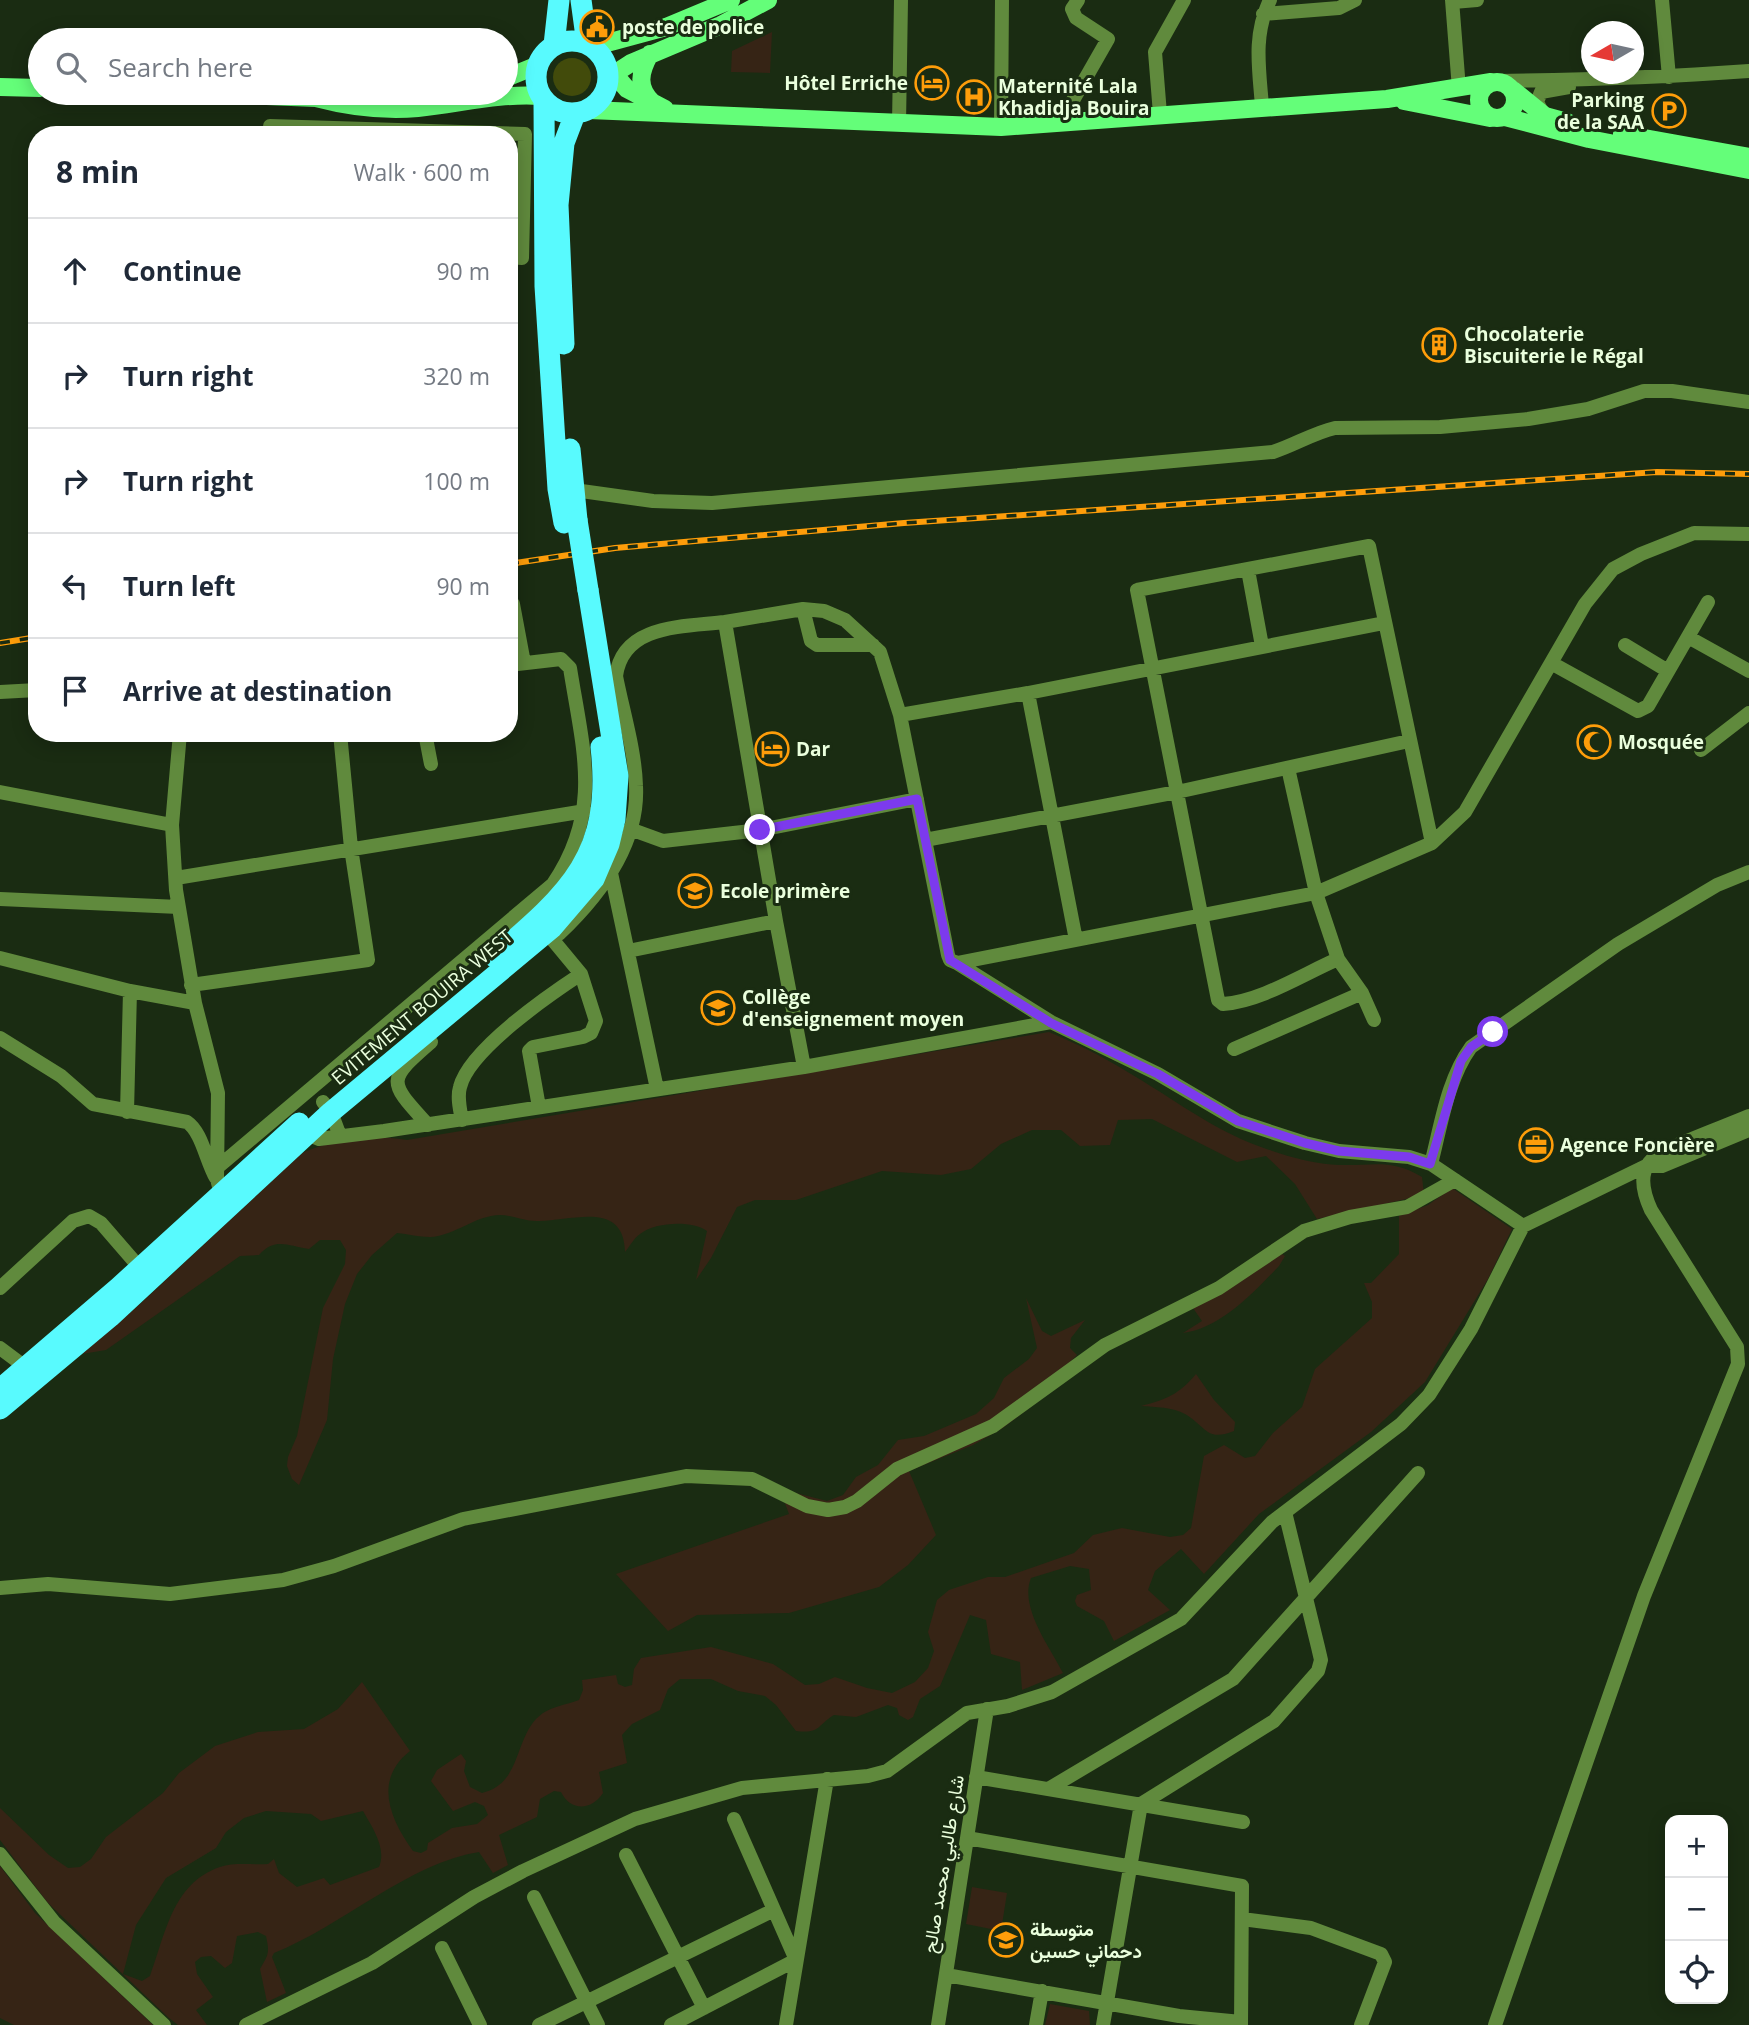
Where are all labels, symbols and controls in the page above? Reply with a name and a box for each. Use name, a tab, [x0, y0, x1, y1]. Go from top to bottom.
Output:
public building icon: poste de police	[578, 8, 616, 46]
place label: poste de police	[622, 14, 764, 40]
north arrow	[1581, 21, 1644, 84]
search box	[28, 28, 518, 105]
icon: search	[52, 48, 90, 86]
text: Search here	[108, 49, 253, 85]
hotel icon: Hôtel Erriche	[913, 64, 951, 102]
place label: Hôtel Erriche	[784, 70, 908, 96]
place label: Maternité Lala Khadidja Bouira	[998, 73, 1150, 121]
hospital icon: Maternité Lala Khadidja Bouira	[955, 78, 993, 116]
place label: Parking de la SAA	[1557, 87, 1645, 135]
parking icon: Parking de la SAA	[1650, 92, 1688, 130]
text: 8 min	[56, 151, 139, 192]
text: Walk · 600 m	[353, 156, 490, 188]
icon: ahead	[56, 252, 94, 290]
text: Continue	[123, 253, 242, 289]
text: 90 m	[436, 255, 490, 287]
place label: Chocolaterie Biscuiterie le Régal	[1464, 321, 1644, 369]
building icon: Chocolaterie Biscuiterie le Régal	[1420, 326, 1458, 364]
icon: right	[56, 357, 94, 395]
text: Turn right	[123, 358, 254, 394]
text: 320 m	[423, 360, 490, 392]
icon: right	[56, 462, 94, 500]
text: Turn right	[123, 463, 254, 499]
text: 100 m	[423, 465, 490, 497]
icon: left	[56, 567, 94, 605]
text: Turn left	[123, 568, 235, 604]
text: 90 m	[436, 570, 490, 602]
icon: arrive	[56, 672, 94, 710]
text: Arrive at destination	[123, 673, 392, 709]
mosque icon: Mosquée	[1575, 723, 1613, 761]
place label: Mosquée	[1618, 729, 1704, 755]
hotel icon: Dar	[753, 730, 791, 768]
place label: Dar	[796, 736, 831, 762]
route end	[744, 814, 775, 845]
school or university icon: Ecole primère	[676, 872, 714, 910]
place label: Ecole primère	[720, 878, 850, 904]
street label: EVITEMENT BOUIRA WEST	[326, 923, 519, 1091]
place label: Collège d'enseignement moyen	[742, 984, 964, 1032]
school or university icon: Collège d'enseignement moyen	[699, 989, 737, 1027]
route start	[1477, 1016, 1508, 1047]
office icon: Agence Foncière	[1517, 1126, 1555, 1164]
place label: Agence Foncière	[1560, 1132, 1715, 1158]
street label: شارع طالبي محمد صالح	[916, 1773, 973, 1955]
map controls	[1665, 1815, 1728, 2004]
button: +	[1665, 1815, 1728, 1878]
button: −	[1665, 1878, 1728, 1941]
place label: متوسطة دحماني حسين	[1030, 1916, 1142, 1968]
school or university icon: متوسطة دحماني حسين	[987, 1921, 1025, 1959]
button: locate	[1665, 1941, 1728, 2004]

